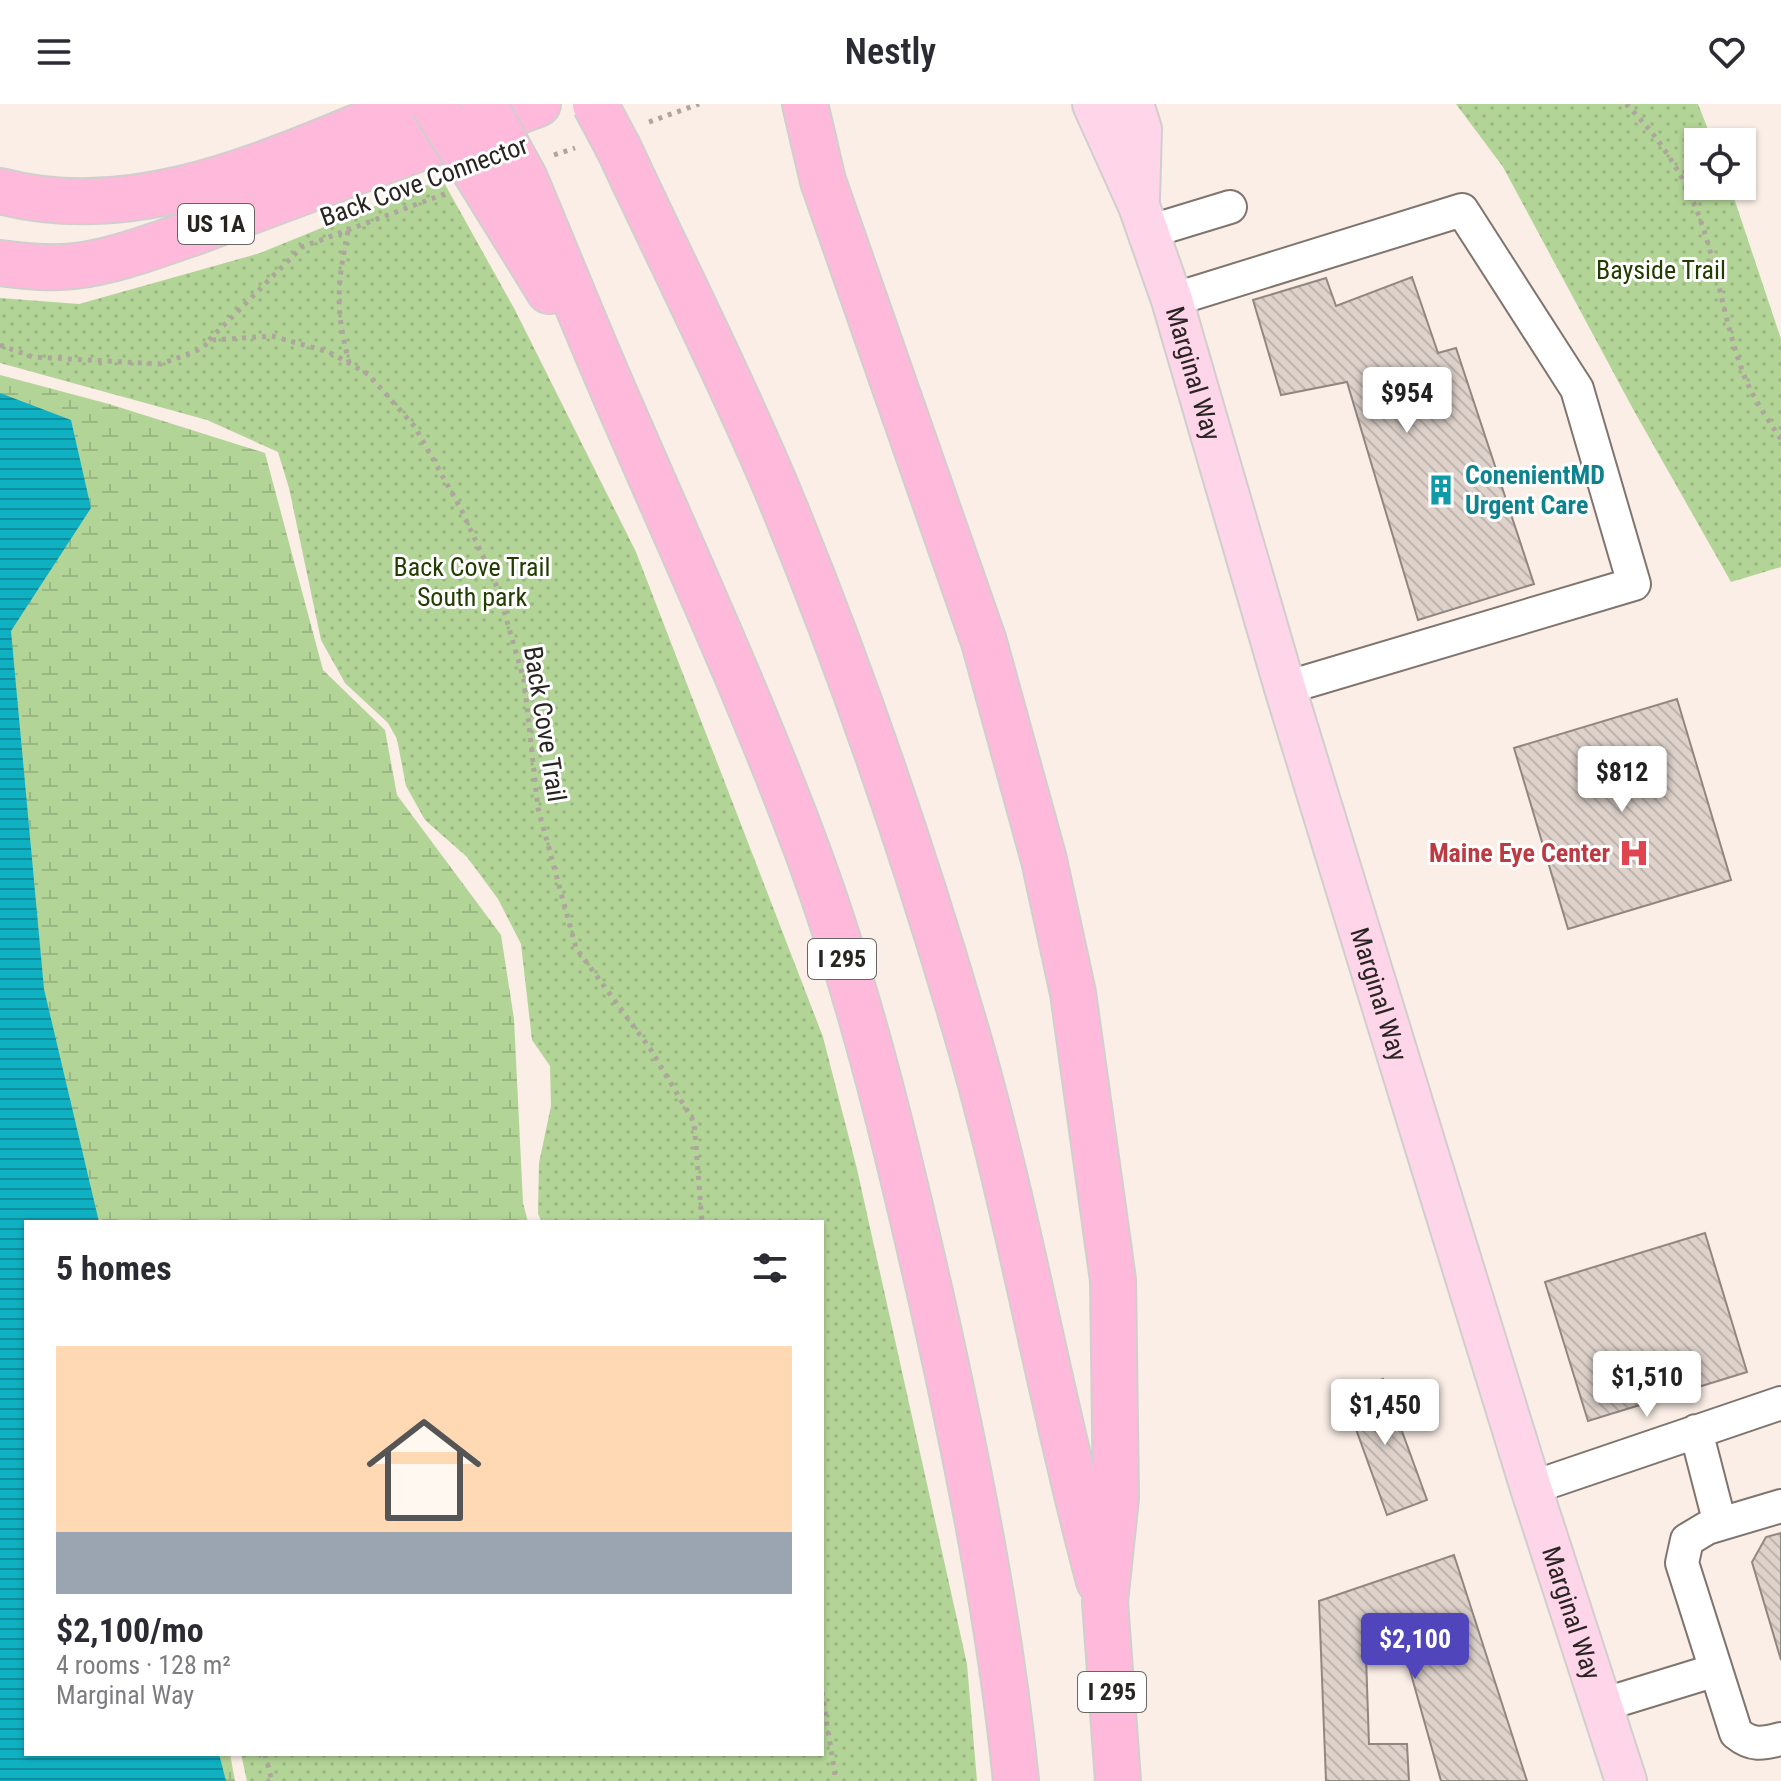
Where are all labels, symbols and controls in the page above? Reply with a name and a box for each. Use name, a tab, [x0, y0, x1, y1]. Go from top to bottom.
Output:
icon: menu	[32, 30, 76, 74]
icon: heart	[1705, 30, 1749, 74]
text: Nestly	[845, 31, 936, 73]
map controls	[1684, 128, 1756, 200]
button: locate	[1684, 128, 1756, 200]
street label: Back Cove Connector	[316, 129, 532, 232]
road number: US 1A	[178, 204, 254, 244]
park label: Bayside Trail	[1596, 255, 1726, 285]
street label: Marginal Way	[1160, 303, 1227, 444]
pin: $954	[1360, 367, 1454, 435]
text: $954	[1381, 378, 1433, 408]
place label: ConenientMD Urgent Care	[1465, 460, 1605, 520]
building icon: ConenientMD Urgent Care	[1424, 473, 1458, 507]
park label: Back Cove Trail South park	[394, 552, 550, 612]
street label: Back Cove Trail	[518, 644, 572, 804]
pin: $812	[1575, 746, 1669, 814]
text: $812	[1596, 757, 1648, 787]
hospital icon: Maine Eye Center	[1617, 836, 1651, 870]
place label: Maine Eye Center	[1429, 838, 1610, 868]
street label: Marginal Way	[1344, 924, 1414, 1065]
road number: I 295	[808, 939, 876, 979]
icon: filters	[748, 1246, 792, 1290]
text: 5 homes	[56, 1248, 172, 1288]
pin: $1,510	[1582, 1351, 1712, 1419]
text: $1,510	[1611, 1362, 1683, 1392]
pin: $1,450	[1320, 1379, 1450, 1447]
text: $1,450	[1349, 1390, 1421, 1420]
icon: home	[352, 1398, 496, 1542]
street label: Marginal Way	[1536, 1543, 1607, 1683]
text: $2,100/mo	[56, 1610, 204, 1650]
pin: $2,100	[1350, 1613, 1480, 1681]
text: $2,100	[1379, 1624, 1451, 1654]
text: 4 rooms · 128 m²	[56, 1650, 231, 1680]
road number: I 295	[1078, 1672, 1146, 1712]
text: Marginal Way	[56, 1680, 194, 1710]

